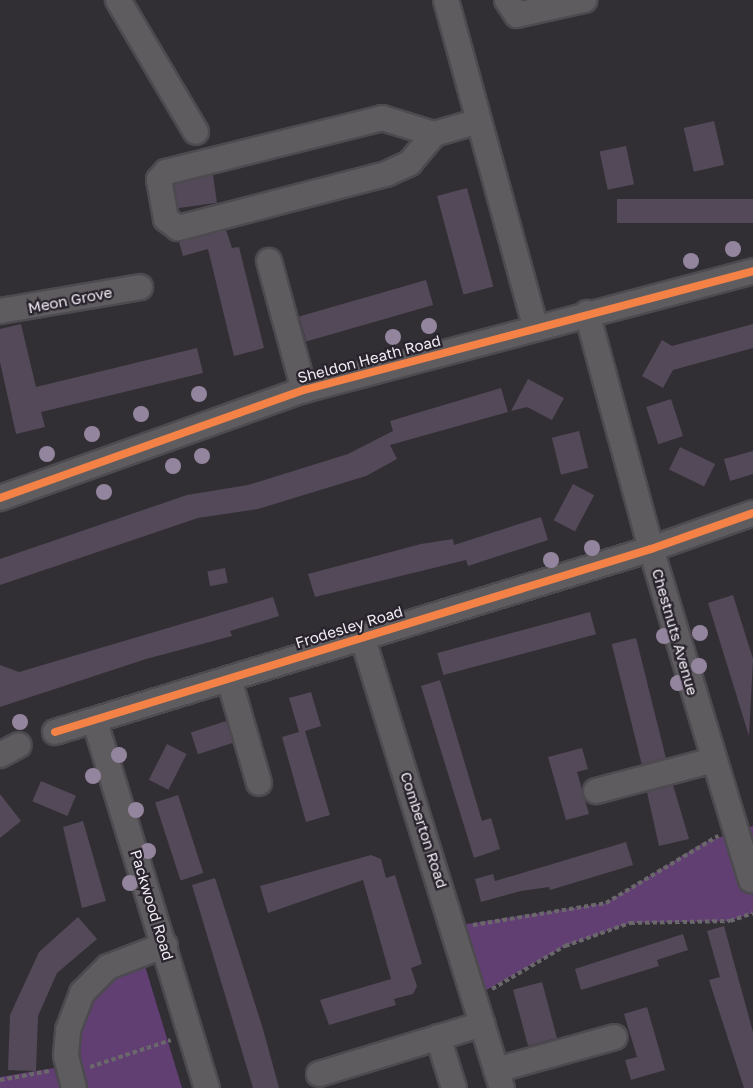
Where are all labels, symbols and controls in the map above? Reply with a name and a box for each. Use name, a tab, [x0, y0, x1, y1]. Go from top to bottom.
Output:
street label: Meon Grove	[26, 283, 114, 317]
street label: Sheldon Heath Road	[295, 331, 443, 387]
street label: Chestnuts Avenue	[648, 567, 702, 697]
street label: Frodesley Road	[293, 602, 405, 652]
street label: Comberton Road	[397, 770, 451, 890]
street label: Packwood Road	[127, 848, 177, 962]

